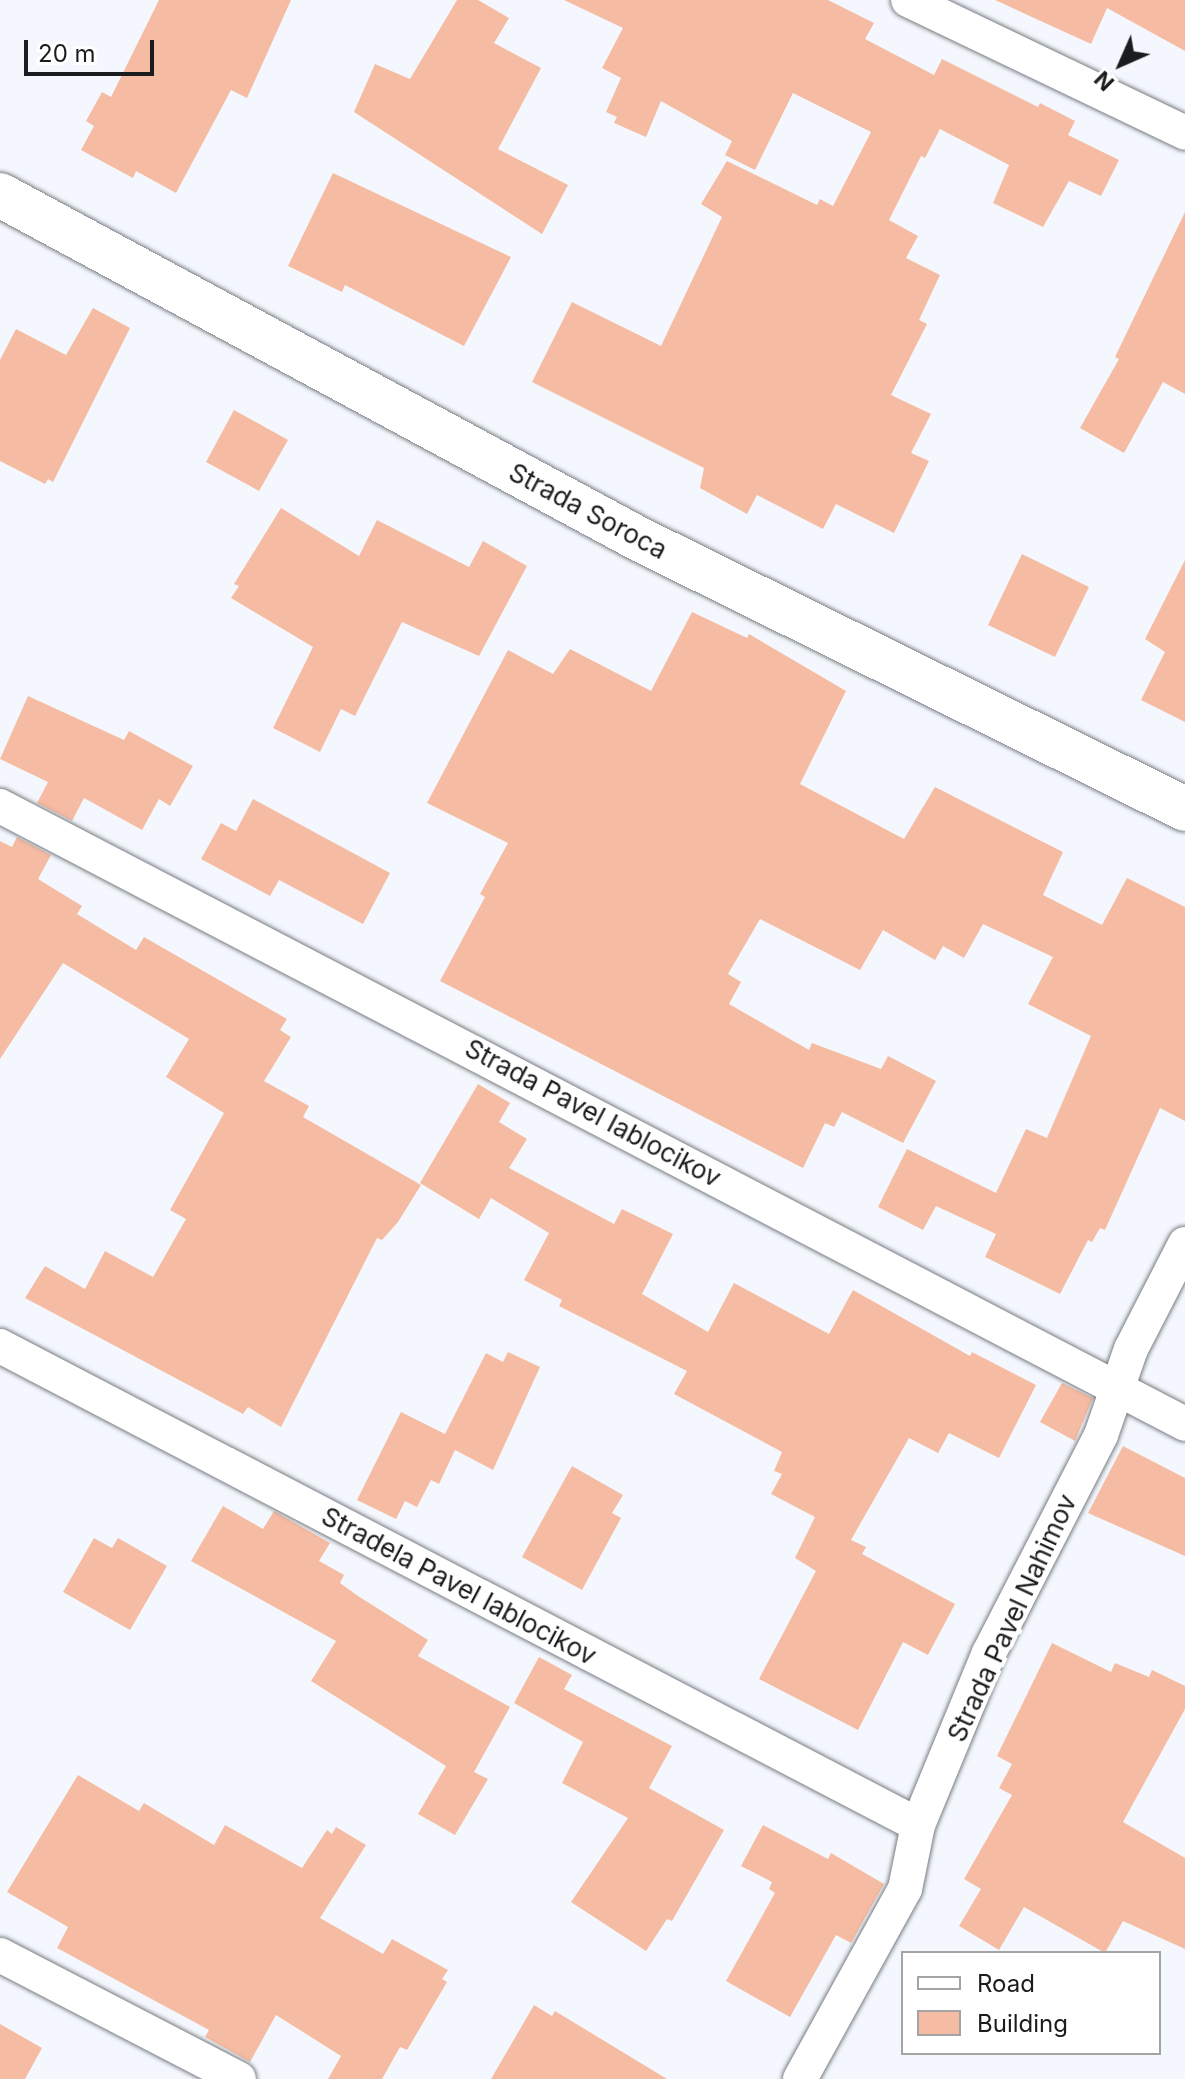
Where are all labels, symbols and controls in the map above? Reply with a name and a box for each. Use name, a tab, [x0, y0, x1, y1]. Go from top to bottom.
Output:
scale bar	[28, 24, 158, 74]
north arrow	[1081, 24, 1161, 104]
text: 20 m	[38, 39, 96, 68]
text: N	[1089, 66, 1119, 96]
street label: Strada Soroca	[504, 456, 672, 566]
street label: Strada Pavel Iablocikov	[460, 1032, 726, 1194]
street label: Strada Pavel Nahimov	[941, 1489, 1083, 1747]
street label: Stradela Pavel Iablocikov	[316, 1500, 602, 1672]
legend	[901, 1951, 1161, 2055]
text: Road	[977, 1969, 1035, 1998]
text: Building	[977, 2009, 1068, 2038]

